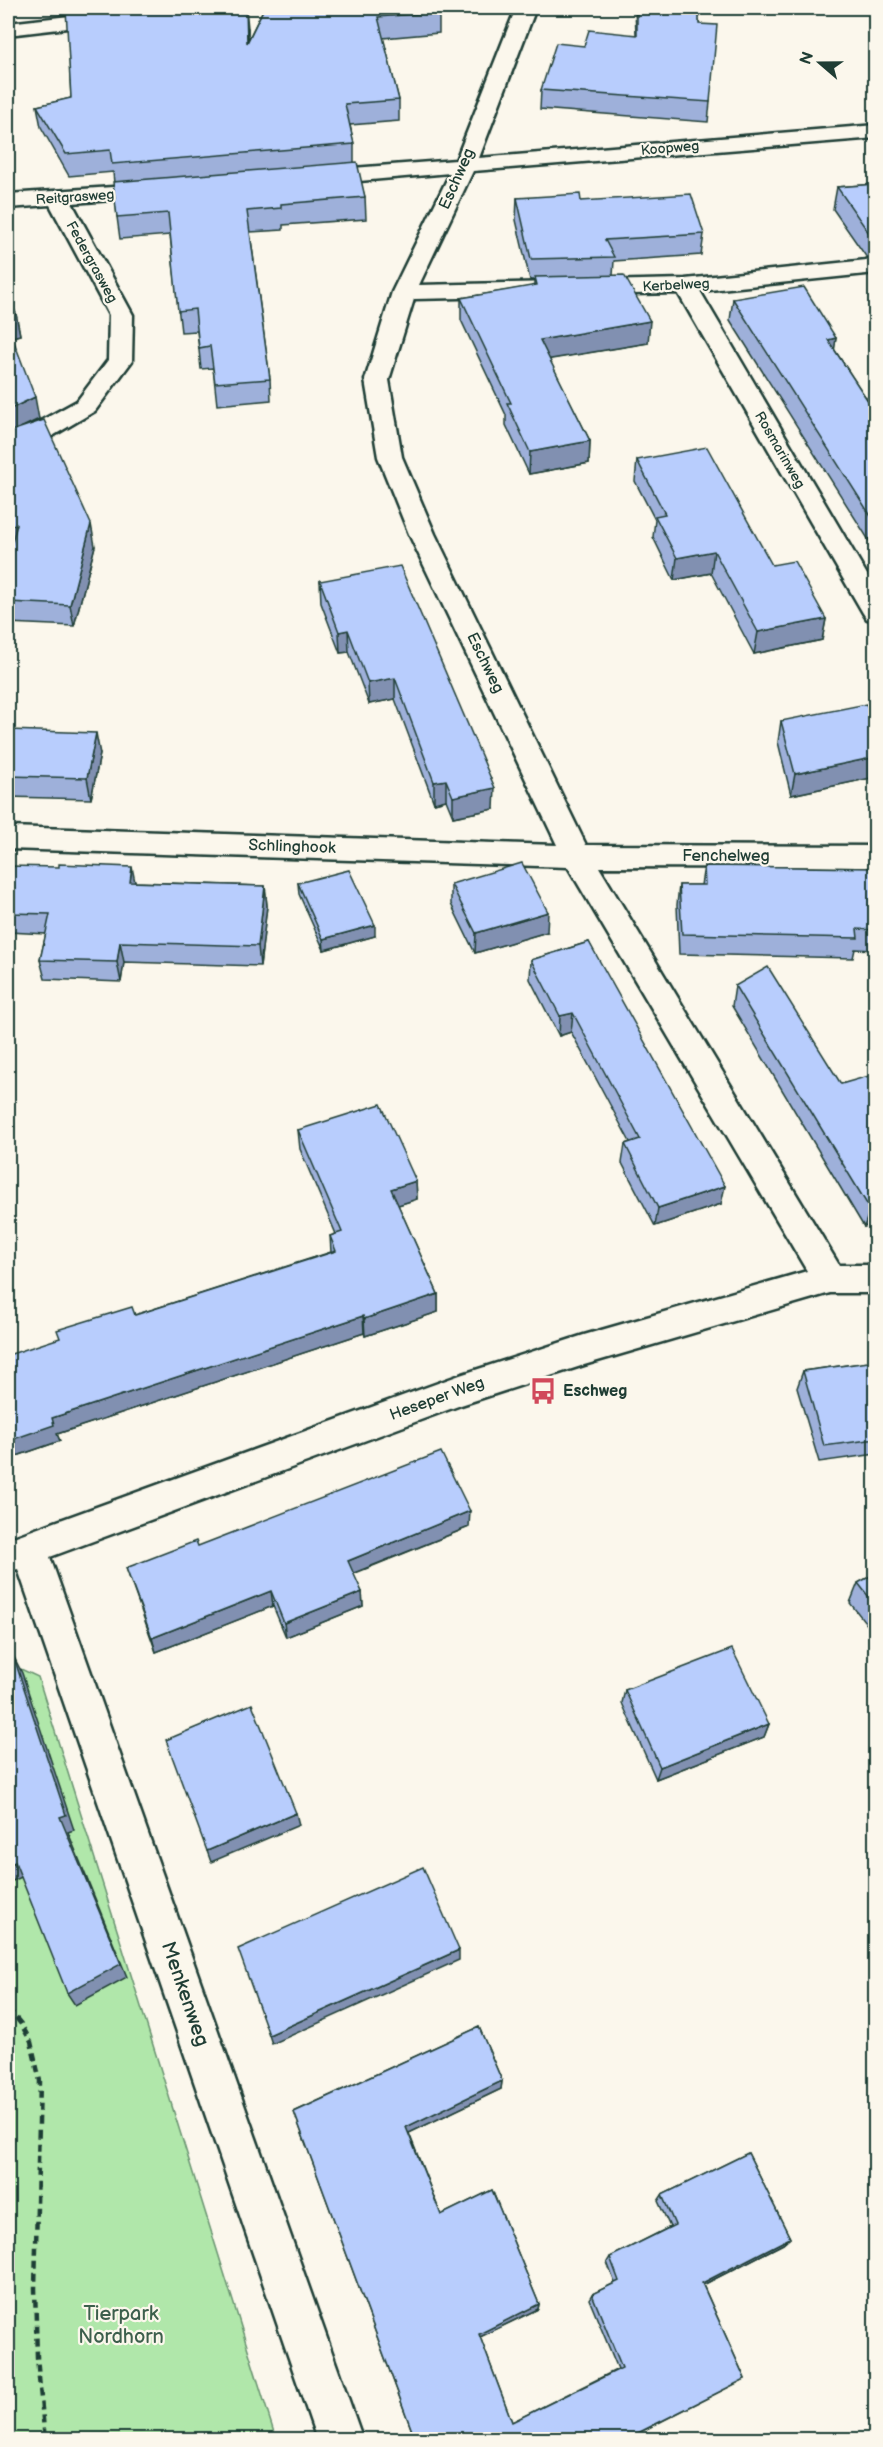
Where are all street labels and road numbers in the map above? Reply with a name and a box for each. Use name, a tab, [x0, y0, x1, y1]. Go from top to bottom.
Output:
street label: Koopweg	[640, 137, 700, 159]
street label: Eschweg	[435, 145, 479, 213]
street label: Reitgrasweg	[35, 186, 115, 208]
street label: Federgrasweg	[63, 218, 121, 306]
street label: Kerbelweg	[642, 275, 710, 295]
street label: Rosmarinweg	[751, 408, 809, 492]
street label: Eschweg	[462, 630, 508, 696]
street label: Schlinghook	[248, 836, 336, 858]
street label: Fenchelweg	[682, 847, 770, 866]
street label: Heseper Weg	[387, 1373, 487, 1425]
street label: Menkenweg	[156, 1938, 214, 2050]

